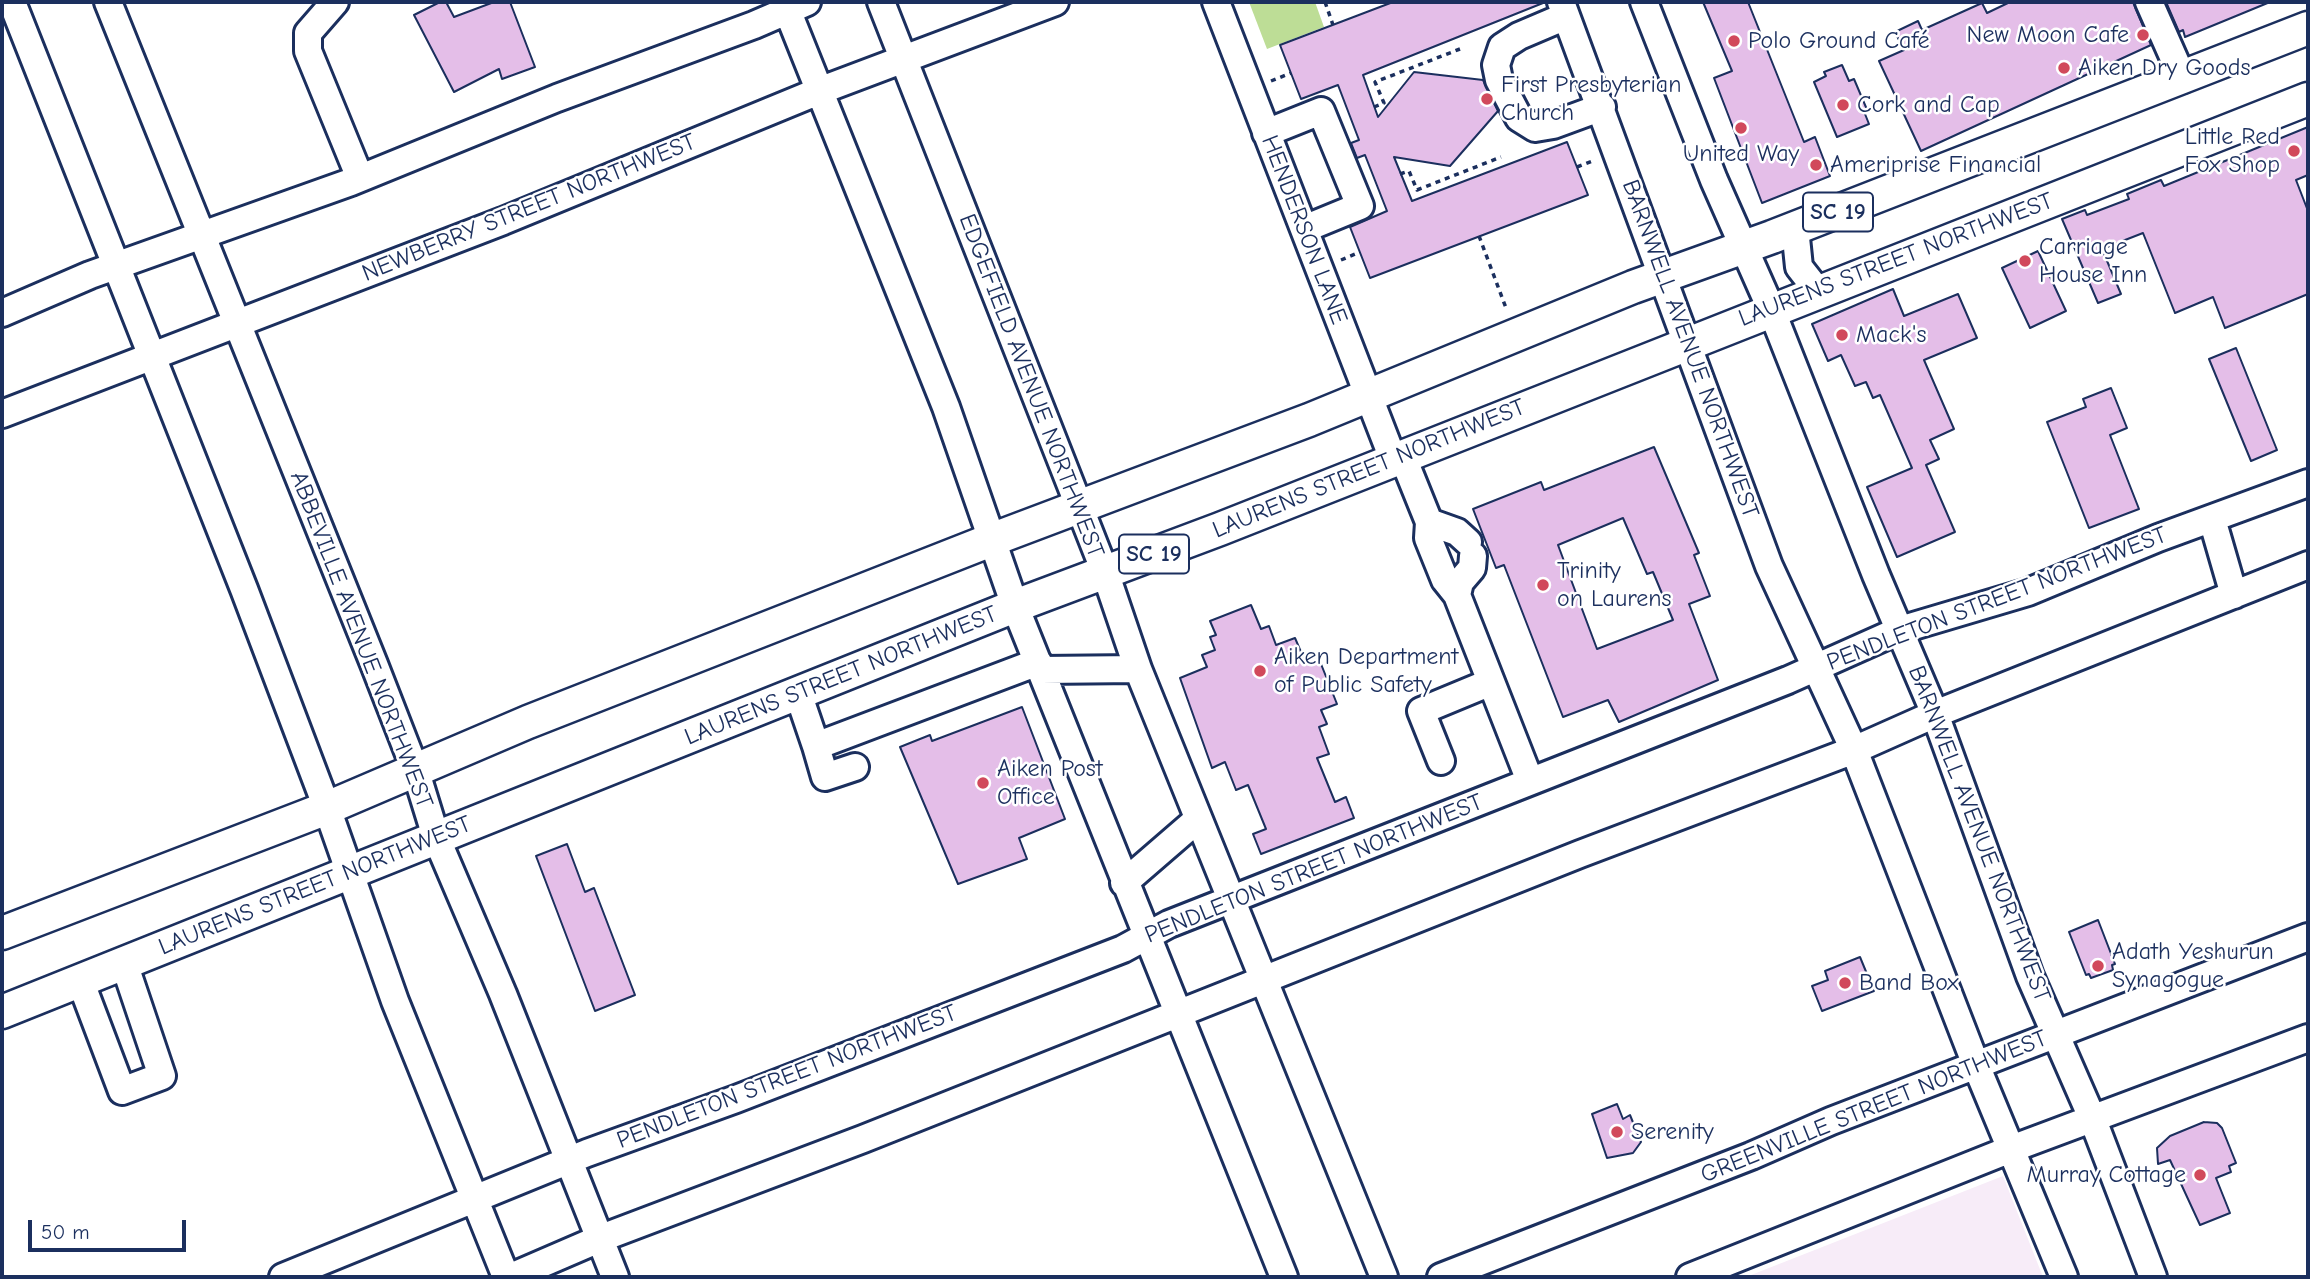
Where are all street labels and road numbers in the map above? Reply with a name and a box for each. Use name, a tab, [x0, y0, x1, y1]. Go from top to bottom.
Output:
street label: NEWBERRY STREET NORTHWEST	[358, 128, 700, 288]
street label: HENDERSON LANE	[1255, 131, 1353, 329]
street label: BARNWELL AVENUE NORTHWEST	[1615, 176, 1765, 522]
street label: LAURENS STREET NORTHWEST	[1735, 187, 2057, 333]
road number: SC 19	[1803, 192, 1873, 232]
street label: EDGEFIELD AVENUE NORTHWEST	[952, 210, 1110, 562]
street label: LAURENS STREET NORTHWEST	[1209, 393, 1529, 545]
street label: ABBEVILLE AVENUE NORTHWEST	[283, 467, 439, 813]
street label: PENDLETON STREET NORTHWEST	[1823, 521, 2171, 677]
road number: SC 19	[1119, 534, 1189, 574]
street label: LAURENS STREET NORTHWEST	[681, 600, 1001, 752]
street label: BARNWELL AVENUE NORTHWEST	[1901, 662, 2057, 1006]
street label: PENDLETON STREET NORTHWEST	[1141, 788, 1487, 950]
street label: LAURENS STREET NORTHWEST	[155, 810, 475, 962]
street label: PENDLETON STREET NORTHWEST	[613, 999, 961, 1155]
street label: GREENVILLE STREET NORTHWEST	[1697, 1024, 2051, 1190]

